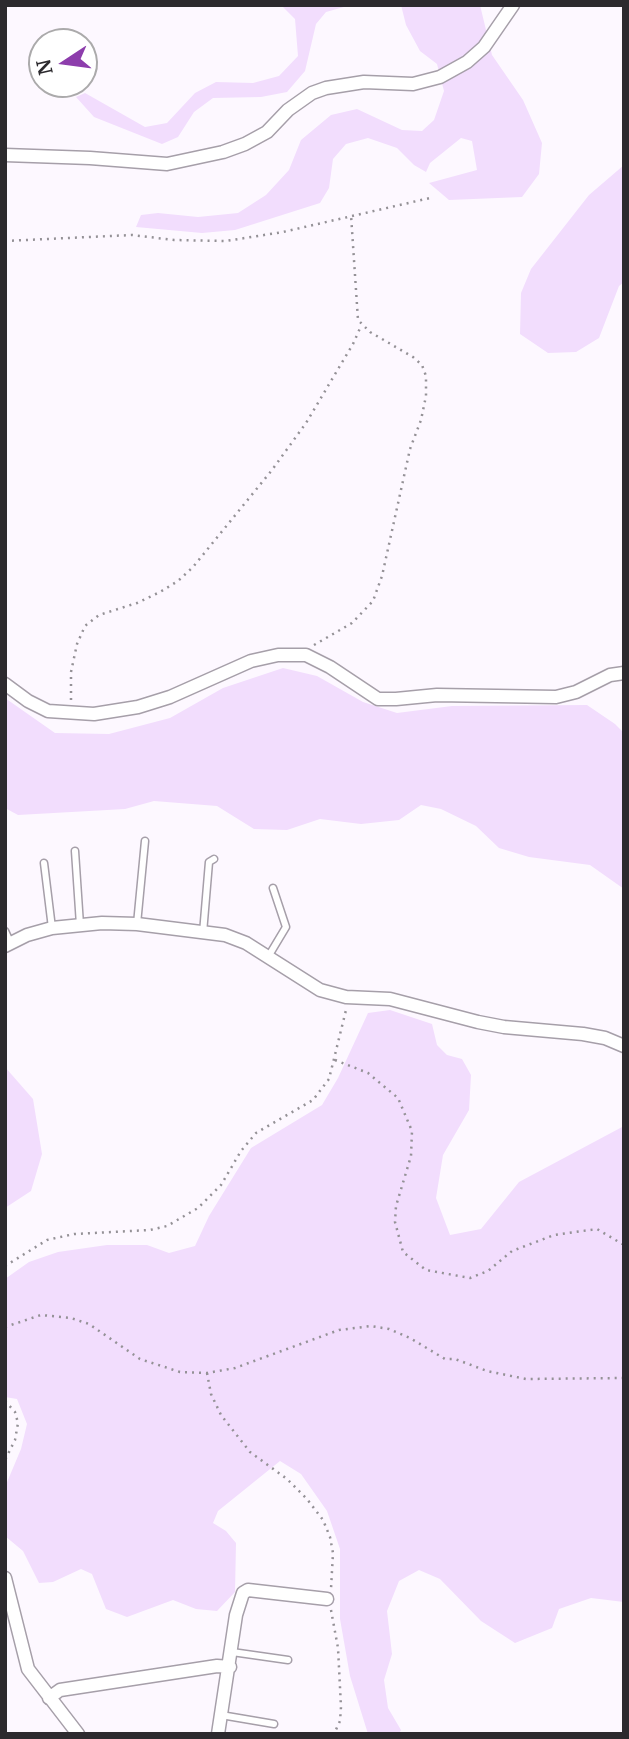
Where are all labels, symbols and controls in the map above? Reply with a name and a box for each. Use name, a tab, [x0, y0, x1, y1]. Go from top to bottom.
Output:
north arrow	[28, 28, 98, 98]
text: N	[31, 57, 58, 77]

